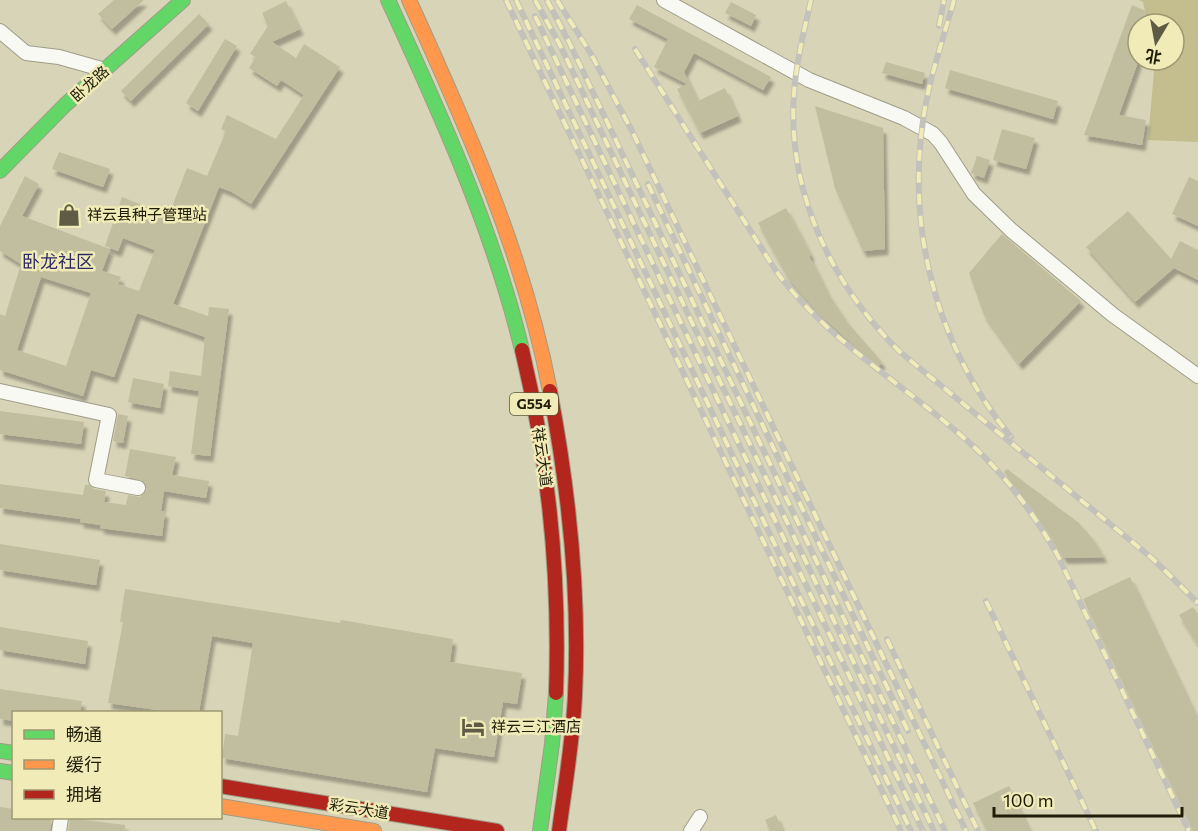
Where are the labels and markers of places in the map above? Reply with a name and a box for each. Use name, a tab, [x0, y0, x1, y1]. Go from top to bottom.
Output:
shop icon: 祥云县种子管理站	[56, 202, 82, 228]
place label: 祥云县种子管理站	[87, 205, 207, 223]
hotel icon: 祥云三江酒店	[460, 714, 486, 740]
place label: 祥云三江酒店	[491, 717, 581, 735]

